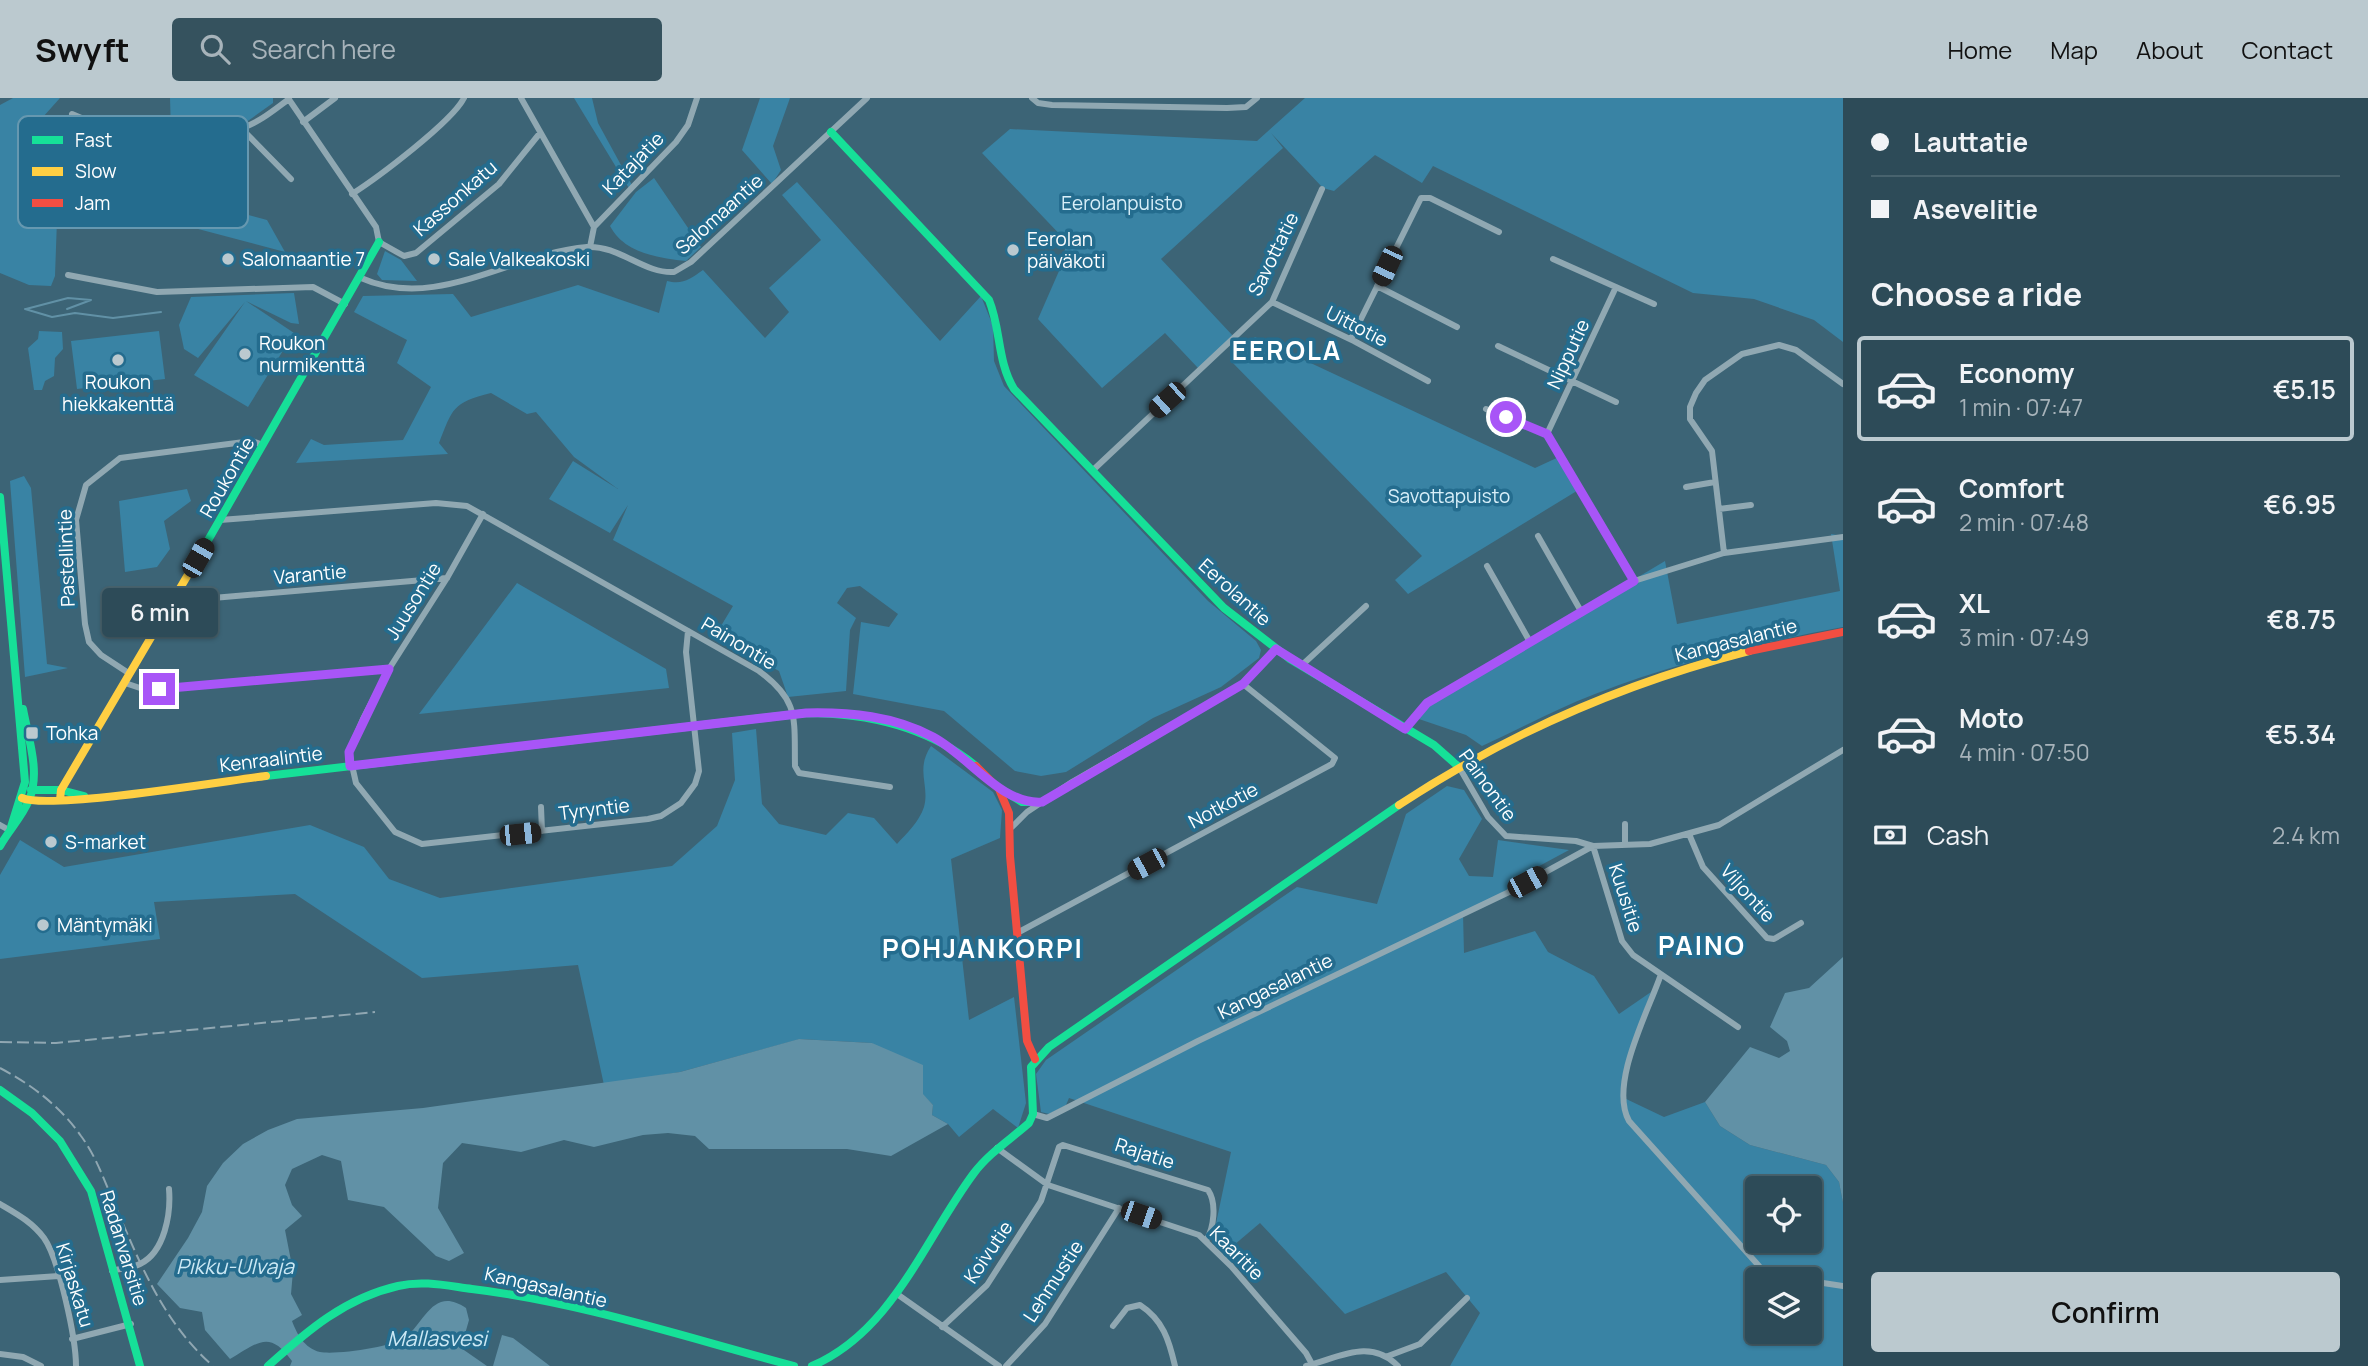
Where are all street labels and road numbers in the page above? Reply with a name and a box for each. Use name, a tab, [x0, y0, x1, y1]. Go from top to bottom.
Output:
street label: Katajatie	[596, 126, 670, 200]
street label: Kassonkatu	[408, 154, 502, 242]
street label: Salomaantie	[670, 168, 768, 260]
street label: Savottatie	[1242, 208, 1304, 300]
street label: Uittotie	[1322, 299, 1392, 353]
street label: Nipputie	[1540, 315, 1596, 393]
street label: Roukontie	[193, 432, 261, 522]
street label: Pastellintie	[51, 509, 81, 607]
street label: Eerolantie	[1193, 552, 1277, 632]
street label: Juusontie	[379, 557, 447, 645]
street label: Varantie	[273, 558, 347, 590]
street label: Painontie	[697, 610, 781, 676]
street label: Kangasalantie	[1672, 612, 1800, 668]
street label: Kenraalintie	[218, 740, 324, 778]
street label: Painontie	[1453, 744, 1523, 826]
street label: Notkotie	[1184, 776, 1262, 834]
street label: Tyryntie	[557, 792, 631, 826]
street label: Viljontie	[1715, 858, 1781, 928]
street label: Kuusitie	[1603, 860, 1649, 936]
street label: Kangasalantie	[1213, 947, 1337, 1025]
street label: Rajatie	[1112, 1131, 1178, 1175]
street label: Radanvarsitie	[94, 1187, 154, 1309]
street label: Koivutie	[958, 1216, 1018, 1288]
street label: Kaaritie	[1204, 1220, 1270, 1286]
street label: Lehmustie	[1017, 1235, 1089, 1327]
street label: Kirjaskatu	[50, 1240, 100, 1330]
street label: Kangasalantie	[482, 1260, 610, 1314]

